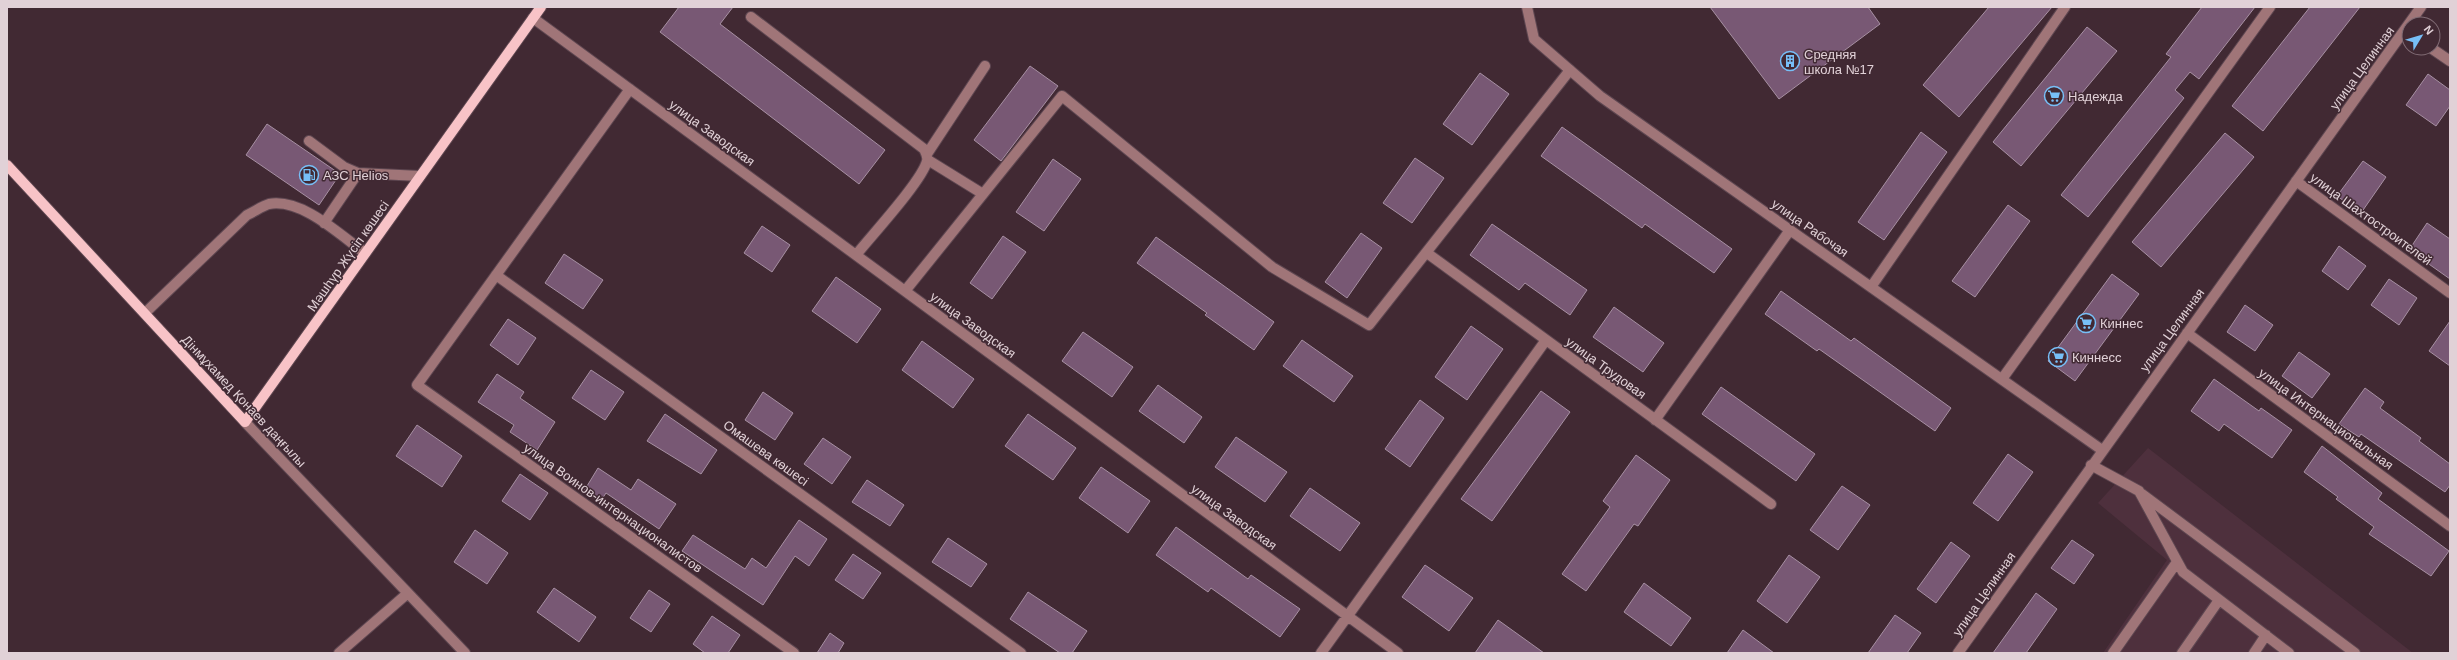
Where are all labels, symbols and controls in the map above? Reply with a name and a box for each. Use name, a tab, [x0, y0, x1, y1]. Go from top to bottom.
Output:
north arrow	[2401, 16, 2441, 56]
street label: улица Целинная	[2327, 23, 2397, 113]
text: N	[2422, 23, 2436, 37]
place label: Средняя школа №17	[1804, 47, 1874, 77]
building icon: Средняя школа №17	[1779, 50, 1801, 72]
supermarket icon: Надежда	[2043, 85, 2065, 107]
place label: Надежда	[2068, 89, 2124, 104]
street label: улица Заводская	[666, 97, 758, 169]
fuel station icon: АЗС Helios	[298, 164, 320, 186]
place label: АЗС Helios	[323, 168, 389, 183]
street label: улица Шахтостроителей	[2307, 170, 2435, 268]
street label: улица Рабочая	[1769, 196, 1851, 260]
street label: Мәшһүр Жүсіп көшесі	[304, 198, 392, 314]
street label: улица Целинная	[2137, 285, 2207, 375]
street label: улица Заводская	[927, 289, 1019, 361]
supermarket icon: Киннес	[2075, 312, 2097, 334]
place label: Киннес	[2100, 316, 2143, 331]
street label: Дінмұхамед Қонаев даңғылы	[179, 332, 309, 470]
street label: улица Трудовая	[1563, 334, 1649, 402]
supermarket icon: Киннесс	[2047, 346, 2069, 368]
place label: Киннесс	[2072, 350, 2122, 365]
street label: улица Интернациональная	[2256, 365, 2396, 473]
street label: Омашева көшесі	[721, 417, 812, 489]
street label: улица Воинов-интернационалистов	[521, 440, 705, 576]
street label: улица Заводская	[1188, 481, 1280, 553]
street label: улица Целинная	[1949, 549, 2019, 639]

